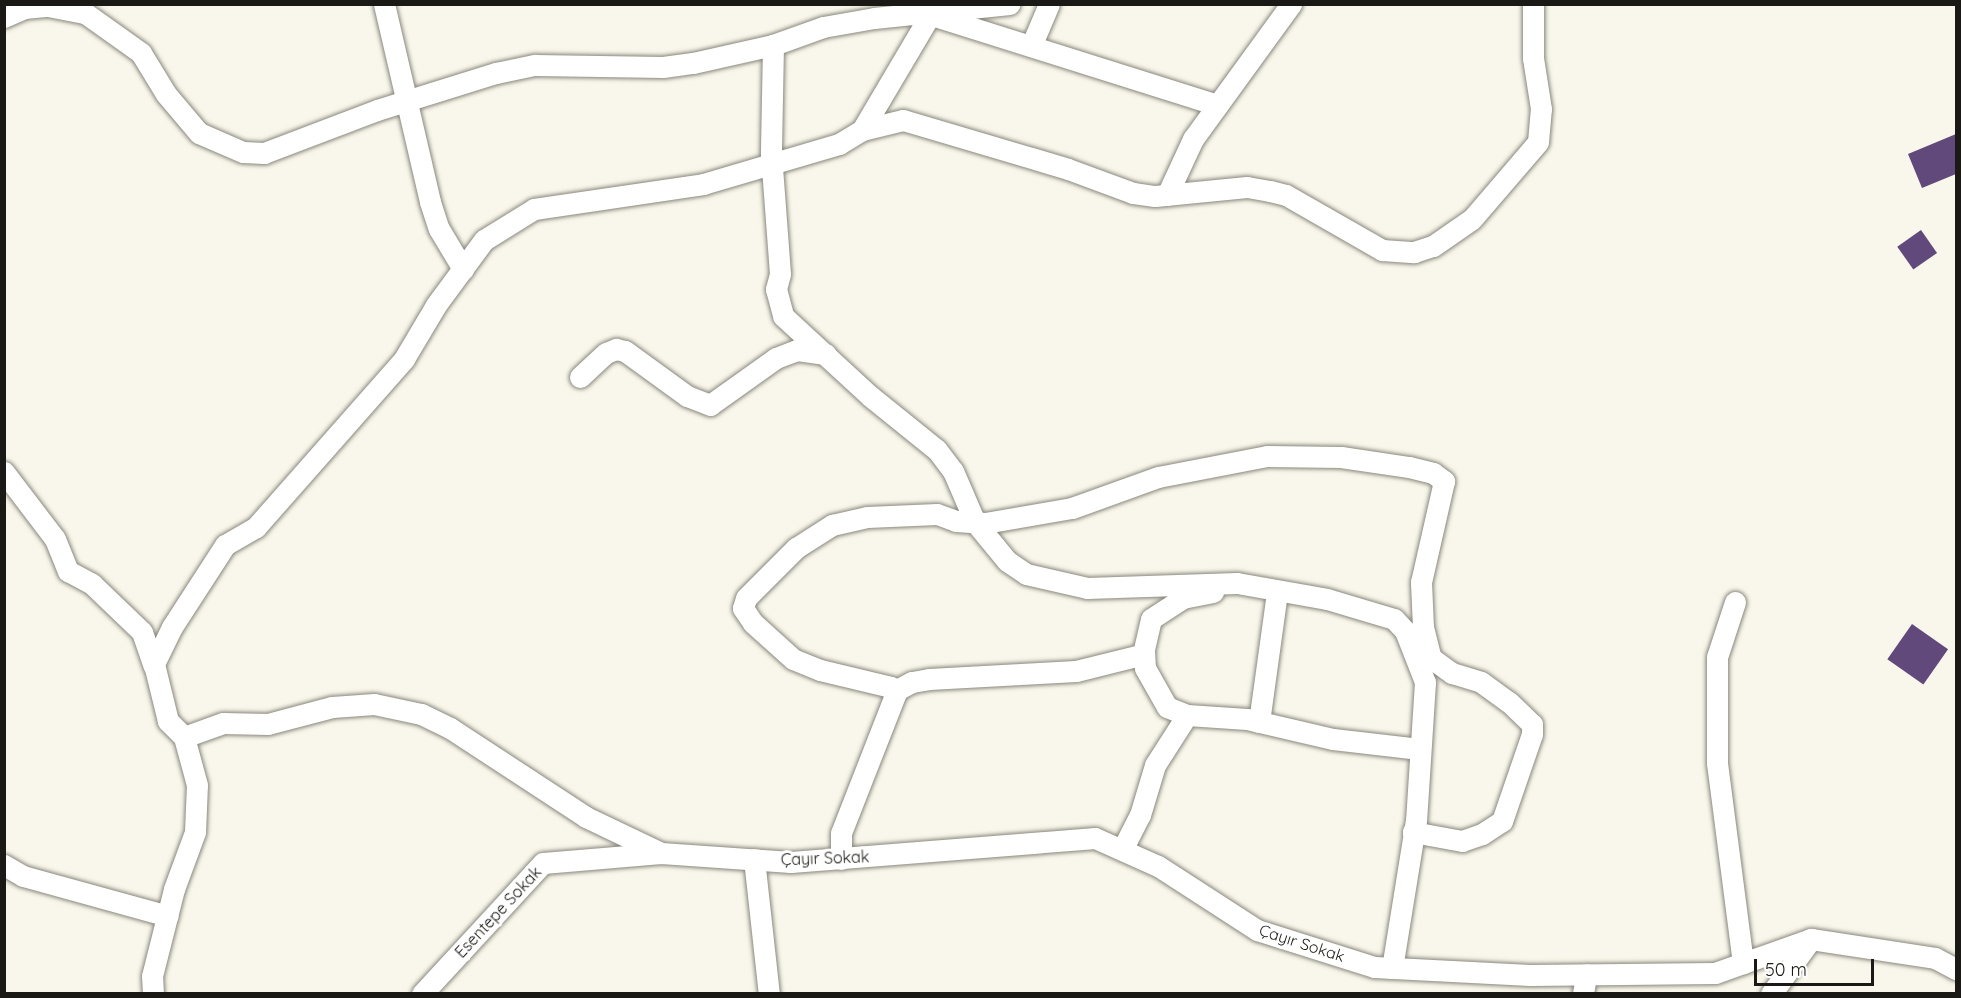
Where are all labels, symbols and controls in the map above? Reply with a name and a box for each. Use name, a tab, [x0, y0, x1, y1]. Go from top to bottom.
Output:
street label: Çayır Sokak	[780, 847, 870, 869]
street label: Esentepe Sokak	[451, 862, 545, 962]
street label: Çayır Sokak	[1257, 920, 1347, 966]
scale bar	[1757, 947, 1877, 985]
text: 50 m	[1765, 958, 1807, 981]

